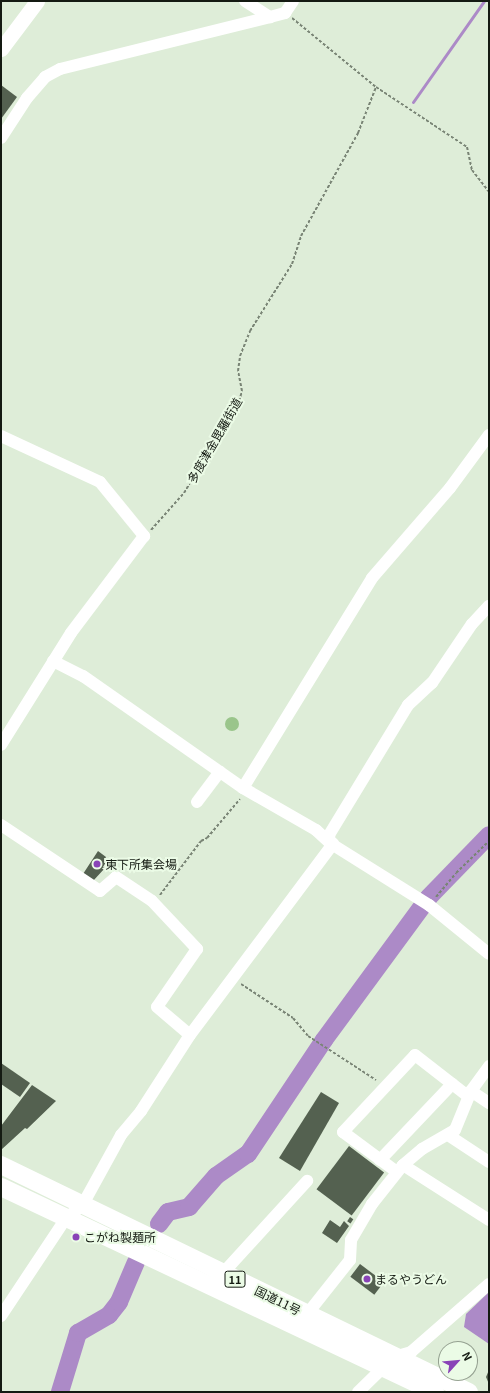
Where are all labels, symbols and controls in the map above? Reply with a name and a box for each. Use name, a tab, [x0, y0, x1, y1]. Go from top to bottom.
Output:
street label: 多度津金毘羅街道	[184, 395, 244, 485]
place label: 東下所集会場	[105, 857, 177, 871]
marker: 東下所集会場	[92, 859, 102, 869]
place label: こがね製麺所	[84, 1230, 156, 1244]
marker: こがね製麺所	[71, 1232, 81, 1242]
road number: 11	[224, 1270, 246, 1288]
place label: まるやうどん	[375, 1272, 447, 1286]
marker: まるやうどん	[362, 1274, 372, 1284]
street label: 国道11号	[253, 1283, 303, 1317]
north arrow	[438, 1341, 478, 1381]
text: N	[459, 1349, 477, 1363]

